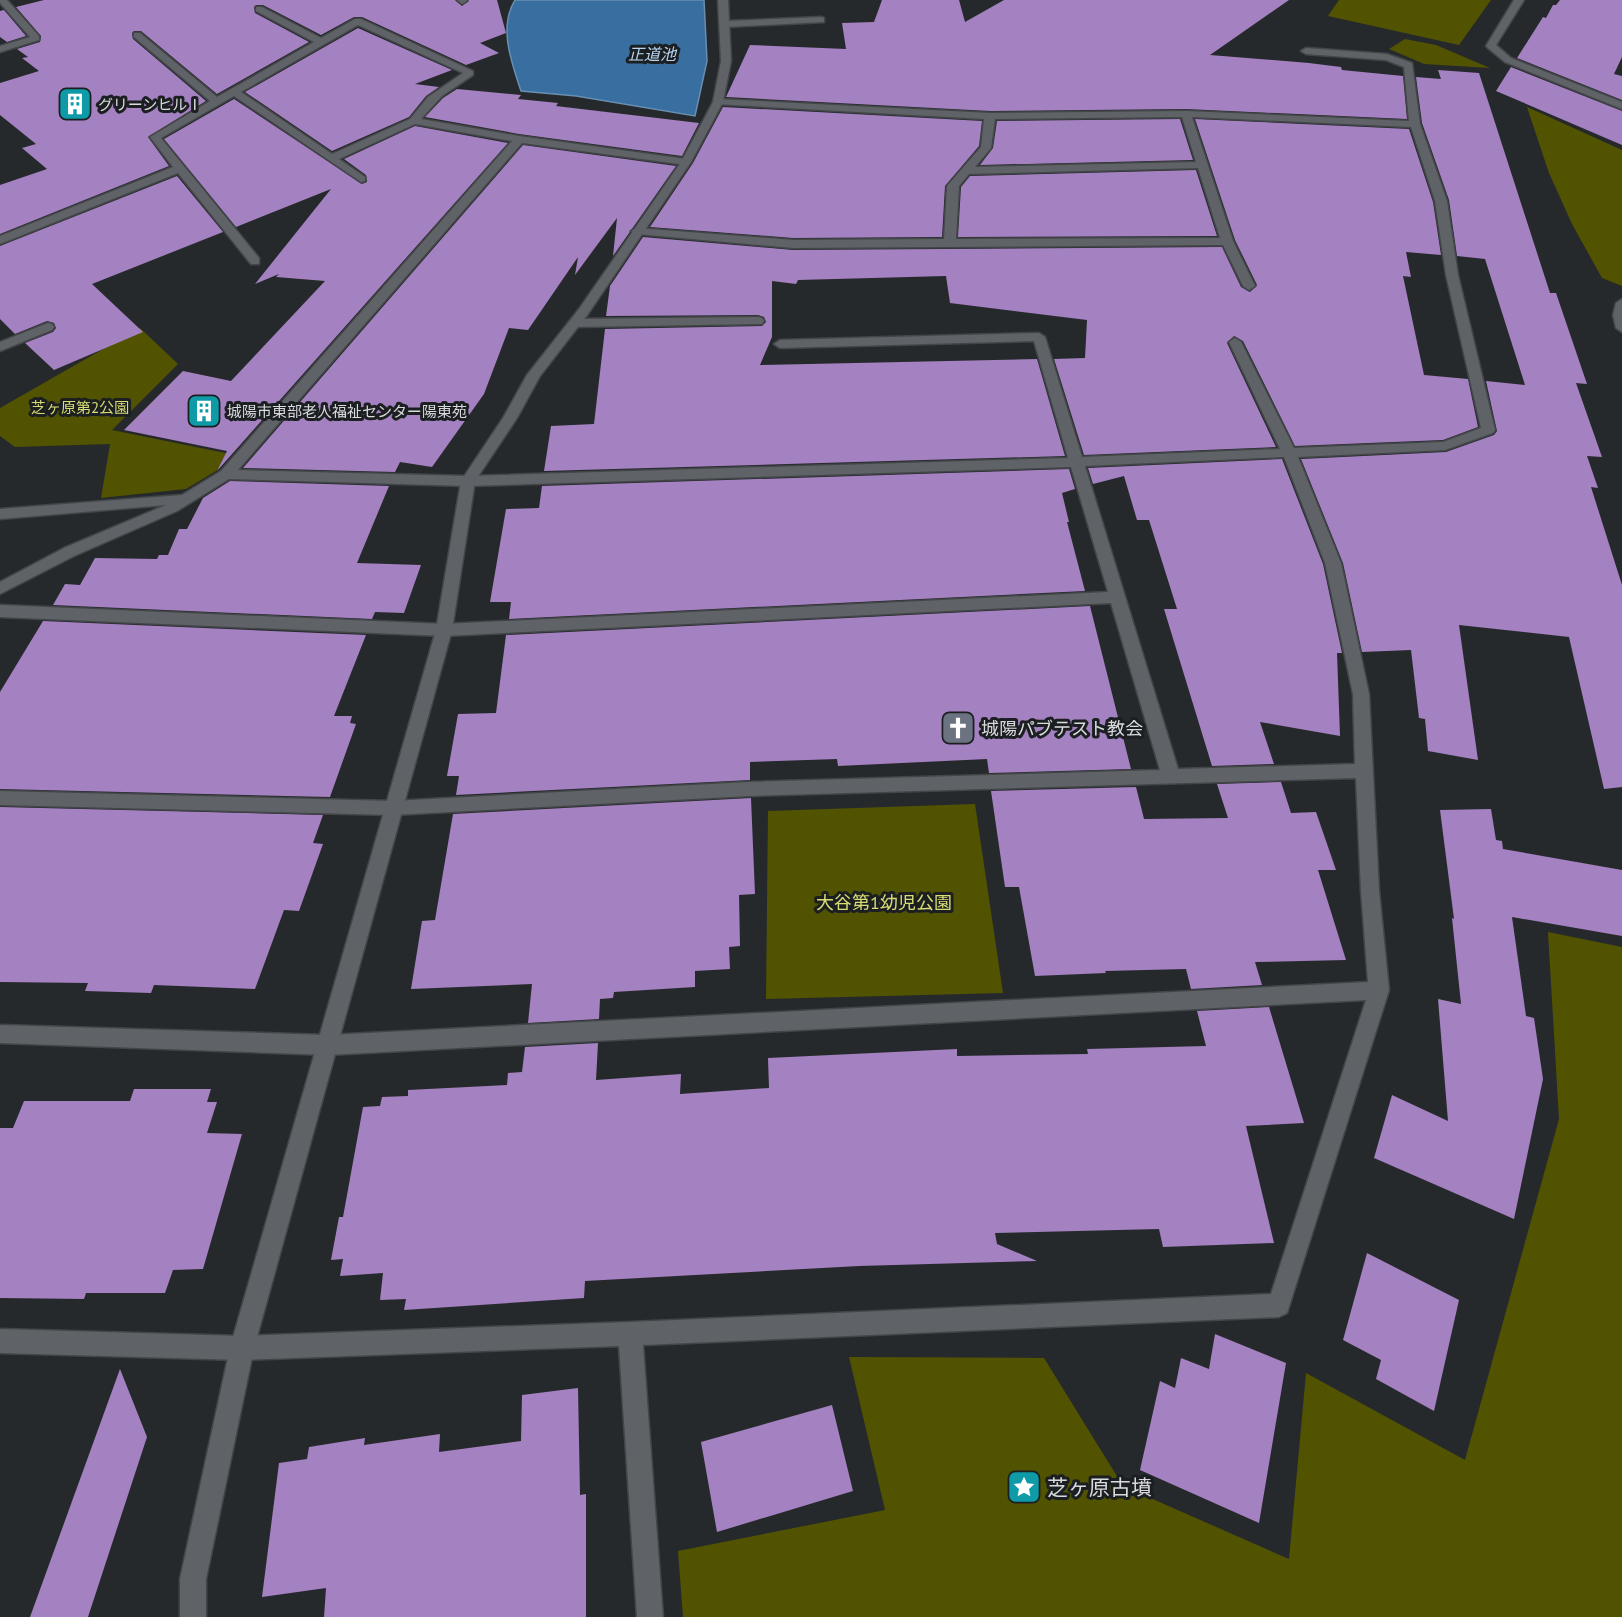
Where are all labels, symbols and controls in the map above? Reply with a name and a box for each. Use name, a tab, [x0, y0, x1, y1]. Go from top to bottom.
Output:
water label: 正道池	[628, 44, 678, 64]
building icon: グリーンヒルⅠ	[57, 86, 93, 122]
place label: グリーンヒルⅠ	[98, 95, 202, 114]
building icon: 城陽市東部老人福祉センター陽東苑	[186, 393, 222, 429]
park label: 芝ヶ原第2公園	[31, 398, 129, 417]
place label: 城陽市東部老人福祉センター陽東苑	[227, 402, 467, 421]
church icon: 城陽パブテスト教会	[940, 710, 976, 746]
place label: 城陽パブテスト教会	[981, 717, 1143, 740]
park label: 大谷第1幼児公園	[816, 891, 952, 914]
place icon: 芝ヶ原古墳	[1006, 1469, 1042, 1505]
place label: 芝ヶ原古墳	[1047, 1474, 1152, 1501]

